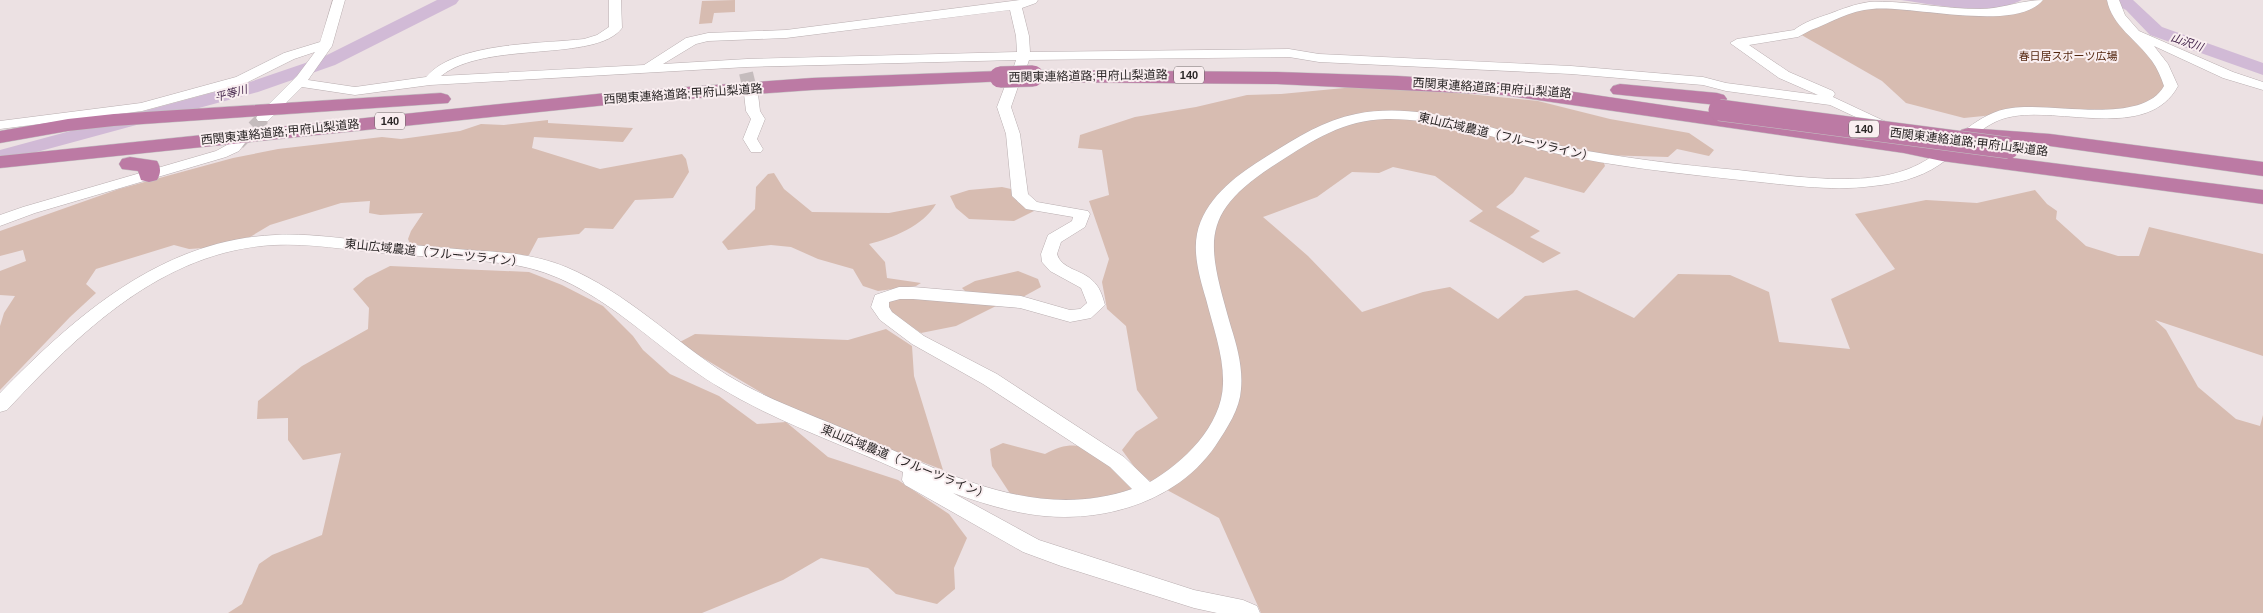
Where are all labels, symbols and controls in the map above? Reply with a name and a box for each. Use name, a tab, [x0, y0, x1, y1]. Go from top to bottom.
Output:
water label: 山沢川	[2169, 31, 2205, 53]
park label: 春日居スポーツ広場	[2019, 50, 2117, 62]
road number: 140	[1174, 66, 1204, 84]
street label: 西関東連絡道路;甲府山梨道路	[1008, 68, 1168, 84]
street label: 西関東連絡道路;甲府山梨道路	[1412, 75, 1572, 101]
street label: 西関東連絡道路;甲府山梨道路	[603, 81, 763, 107]
water label: 平等川	[214, 83, 249, 103]
street label: 東山広域農道（フルーツライン）	[1417, 110, 1595, 164]
road number: 140	[375, 112, 405, 130]
street label: 西関東連絡道路;甲府山梨道路	[200, 117, 360, 147]
road number: 140	[1849, 120, 1879, 138]
street label: 西関東連絡道路;甲府山梨道路	[1889, 125, 2049, 159]
street label: 東山広域農道（フルーツライン）	[344, 237, 524, 269]
street label: 東山広域農道（フルーツライン）	[819, 422, 991, 502]

